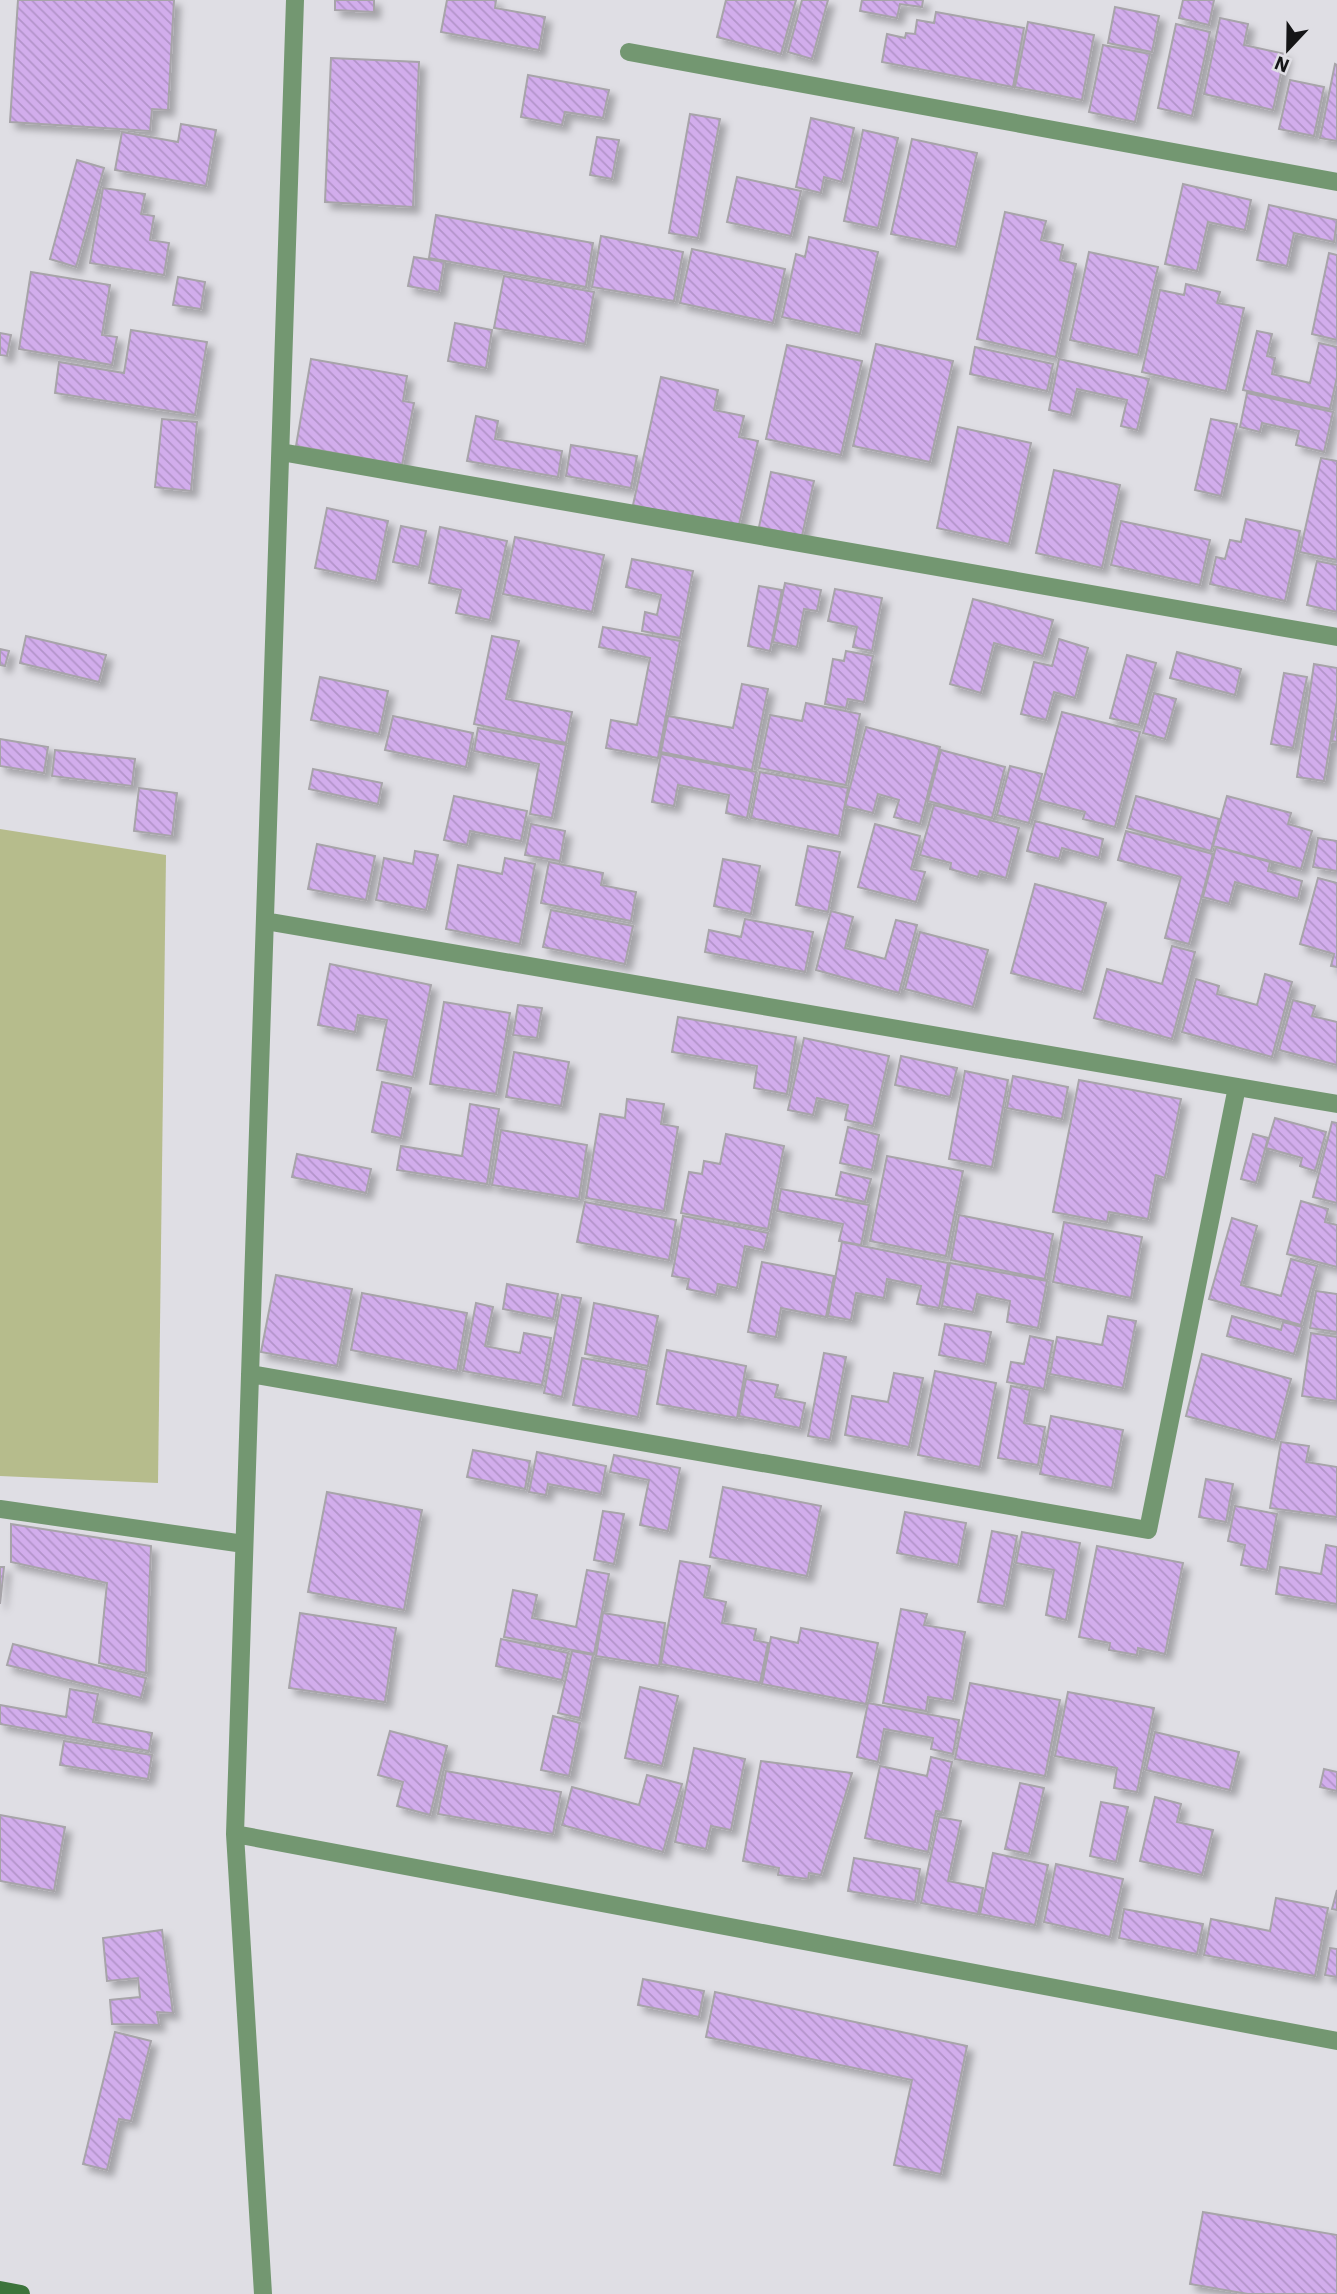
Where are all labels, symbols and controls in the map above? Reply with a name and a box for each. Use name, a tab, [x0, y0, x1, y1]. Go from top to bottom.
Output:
north arrow	[1253, 14, 1323, 84]
text: N	[1271, 51, 1293, 78]

